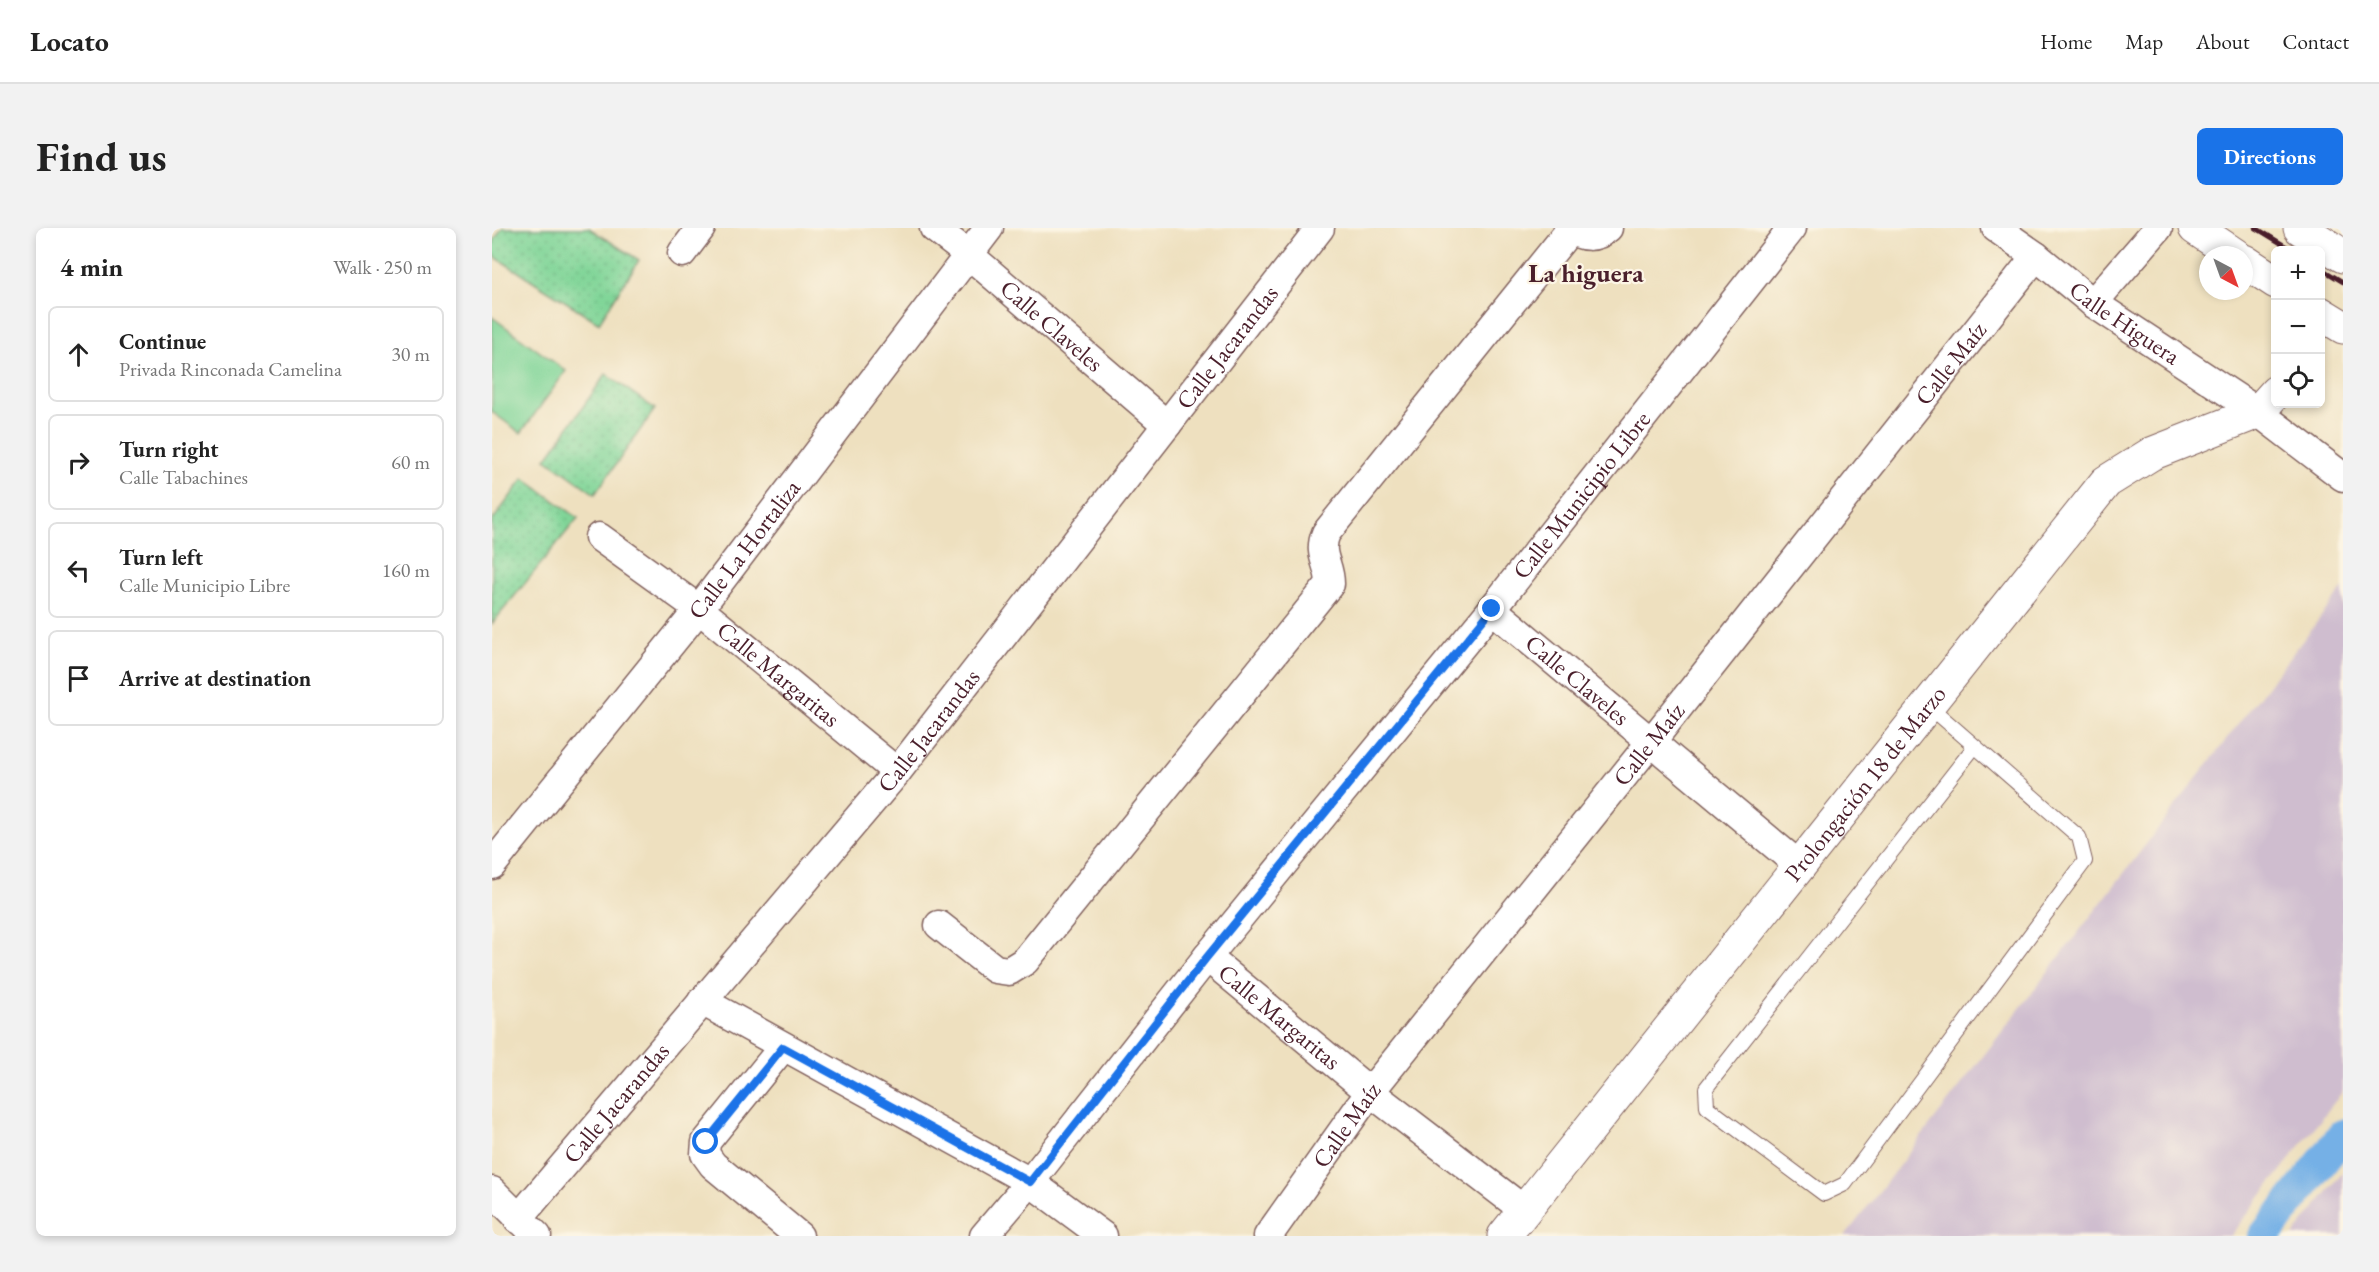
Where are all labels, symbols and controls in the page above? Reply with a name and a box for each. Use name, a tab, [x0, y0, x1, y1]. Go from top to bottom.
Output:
text: Locato	[30, 23, 109, 59]
text: Home	[2040, 28, 2092, 55]
text: Map	[2125, 28, 2163, 55]
text: About	[2196, 28, 2249, 55]
text: Contact	[2282, 28, 2349, 55]
button: Directions	[2197, 128, 2343, 185]
text: Find us	[36, 129, 167, 184]
north arrow	[2199, 246, 2253, 300]
map controls	[2271, 246, 2325, 408]
button: +	[2271, 246, 2325, 300]
text: 4 min	[60, 250, 123, 284]
text: Walk · 250 m	[333, 254, 432, 280]
district label: La higuera	[1528, 256, 1644, 290]
street label: Calle Claveles	[994, 272, 1110, 378]
street label: Calle Higuera	[2063, 274, 2187, 372]
street label: Calle Jacarandas	[1169, 279, 1285, 415]
button: −	[2271, 300, 2325, 354]
street label: Calle Maíz	[1908, 315, 1993, 411]
text: Continue	[119, 327, 206, 356]
icon: ahead	[62, 338, 95, 371]
text: 30 m	[391, 341, 430, 367]
button: locate	[2271, 354, 2325, 408]
text: Privada Rinconada Camelina	[119, 356, 342, 382]
street label: Calle Municipio Libre	[1506, 404, 1657, 585]
text: Turn right	[119, 435, 218, 464]
icon: right	[62, 446, 95, 479]
text: 60 m	[391, 449, 430, 475]
text: Calle Tabachines	[119, 464, 248, 490]
street label: Calle La Hortaliza	[681, 473, 807, 625]
text: Turn left	[119, 543, 203, 572]
icon: left	[62, 554, 95, 587]
text: 160 m	[382, 557, 430, 583]
text: Calle Municipio Libre	[119, 572, 290, 598]
route end	[1478, 595, 1504, 621]
street label: Calle Margaritas	[711, 614, 846, 734]
street label: Calle Claveles	[1519, 627, 1636, 732]
icon: arrive	[62, 662, 95, 695]
street label: Calle Jacarandas	[870, 662, 986, 799]
text: Arrive at destination	[119, 664, 311, 693]
street label: Prolongación 18 de Marzo	[1777, 679, 1953, 888]
street label: Calle Maíz	[1606, 696, 1691, 792]
street label: Calle Margaritas	[1212, 957, 1347, 1076]
street label: Calle Jacarandas	[556, 1036, 676, 1170]
street label: Calle Maíz	[1305, 1075, 1387, 1174]
route start	[692, 1128, 718, 1154]

